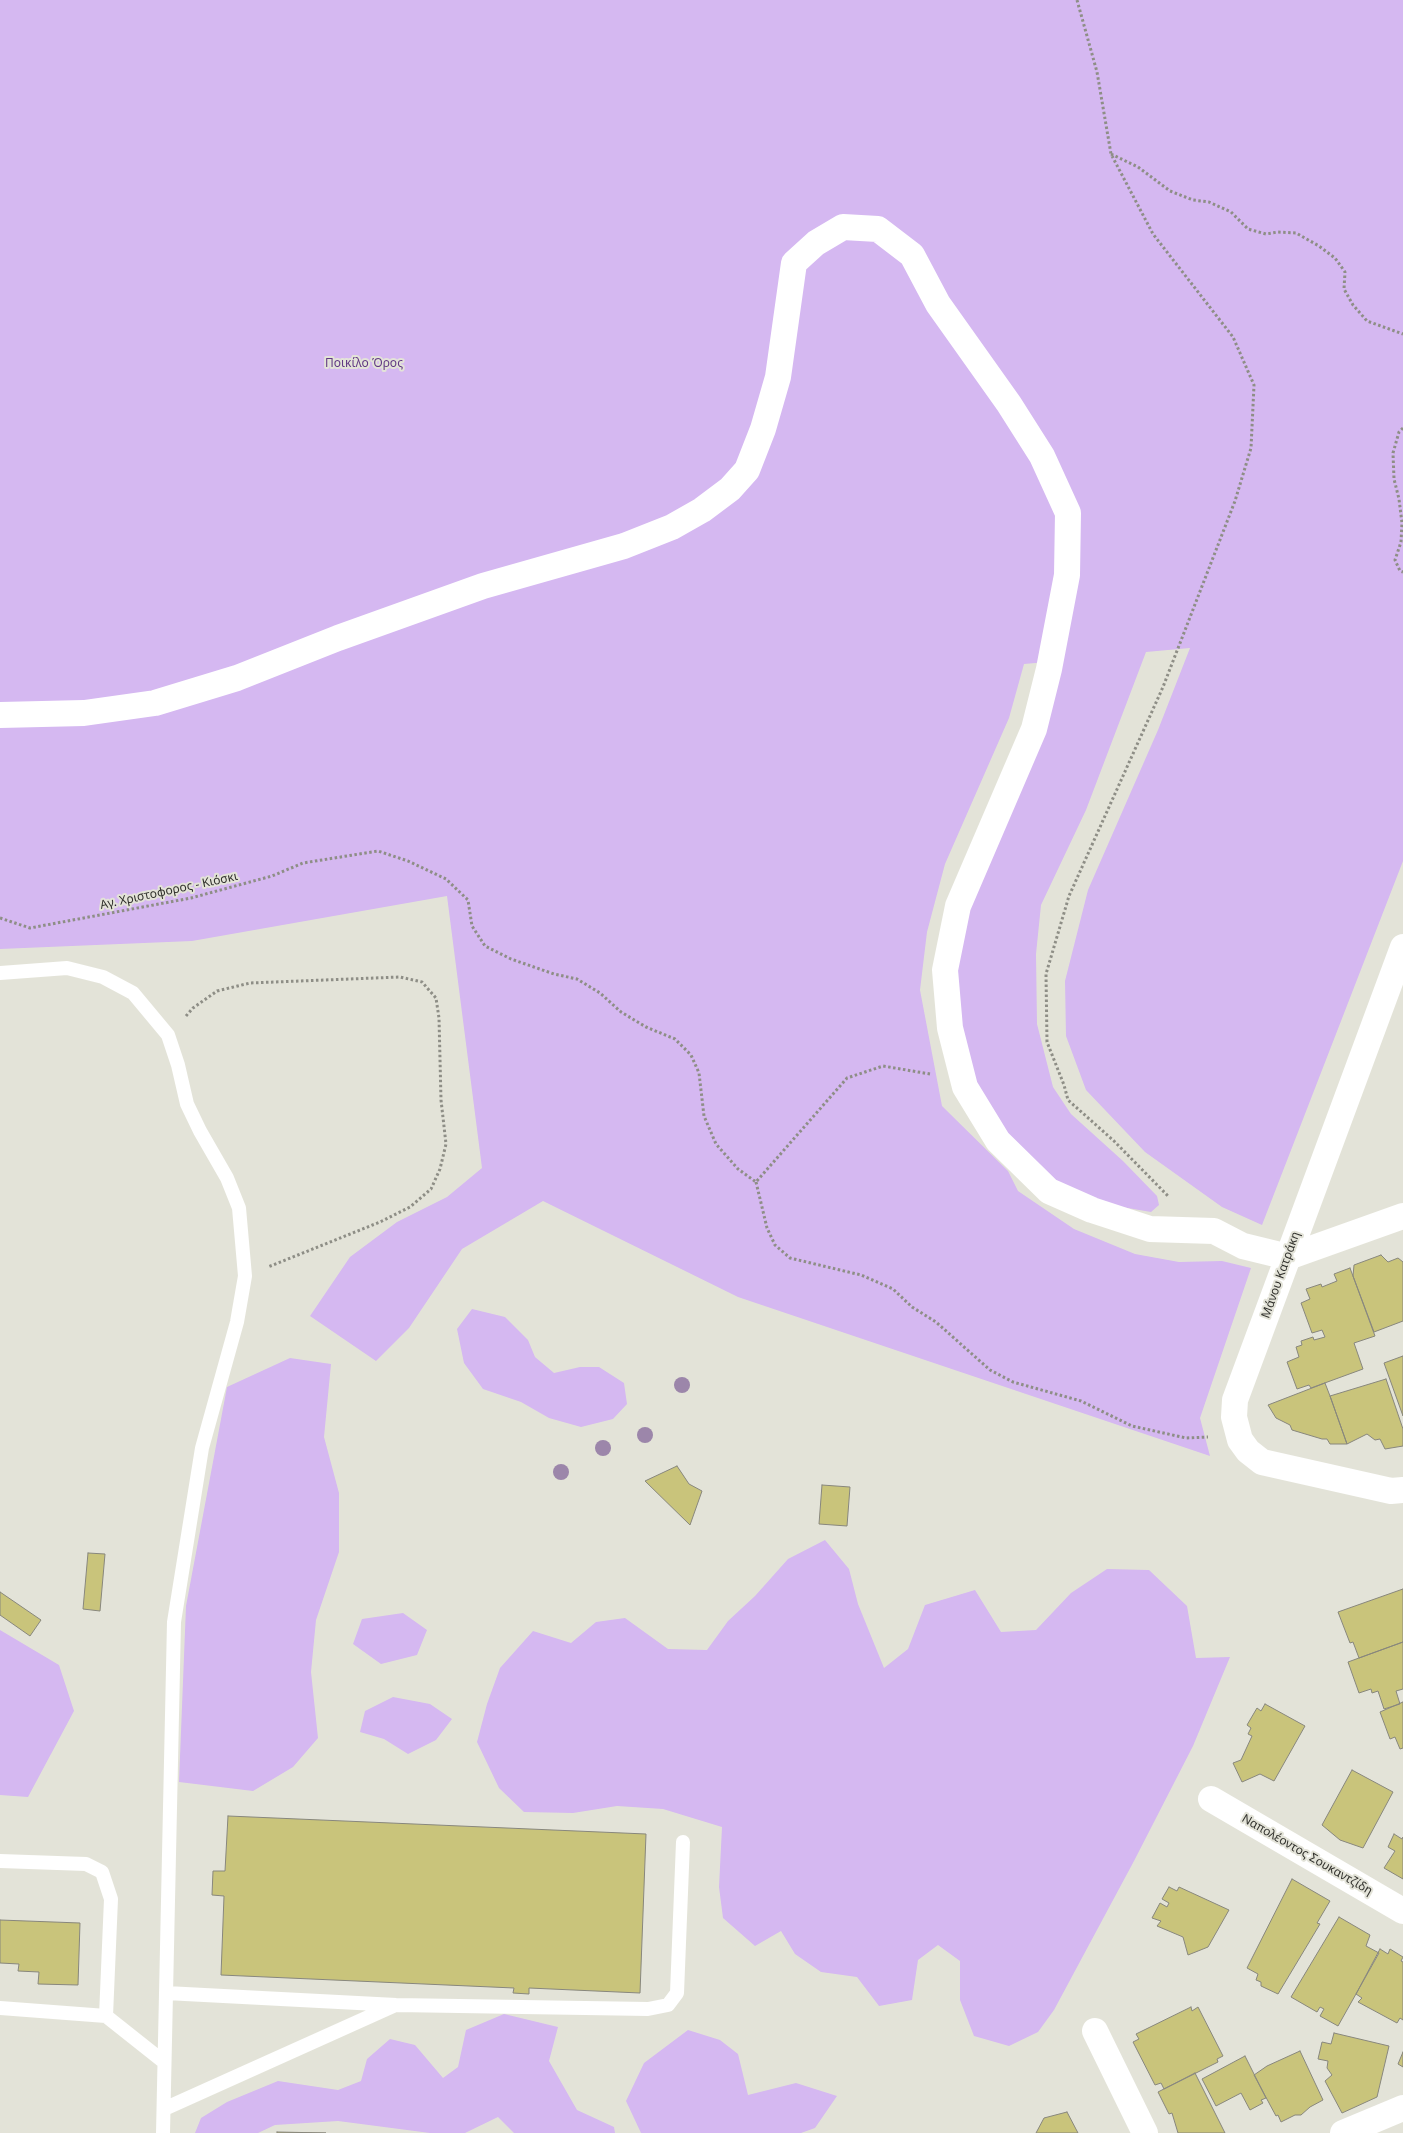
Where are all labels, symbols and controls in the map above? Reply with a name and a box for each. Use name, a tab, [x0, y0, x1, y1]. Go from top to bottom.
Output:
park label: Ποικίλο Όρος	[325, 357, 403, 371]
street label: Αγ. Χριστοφορος - Κιόσκι	[99, 869, 239, 913]
street label: Μάνου Κατράκη	[1259, 1230, 1303, 1320]
street label: Ναπολέοντος Σουκαντζίδη	[1239, 1812, 1375, 1898]

